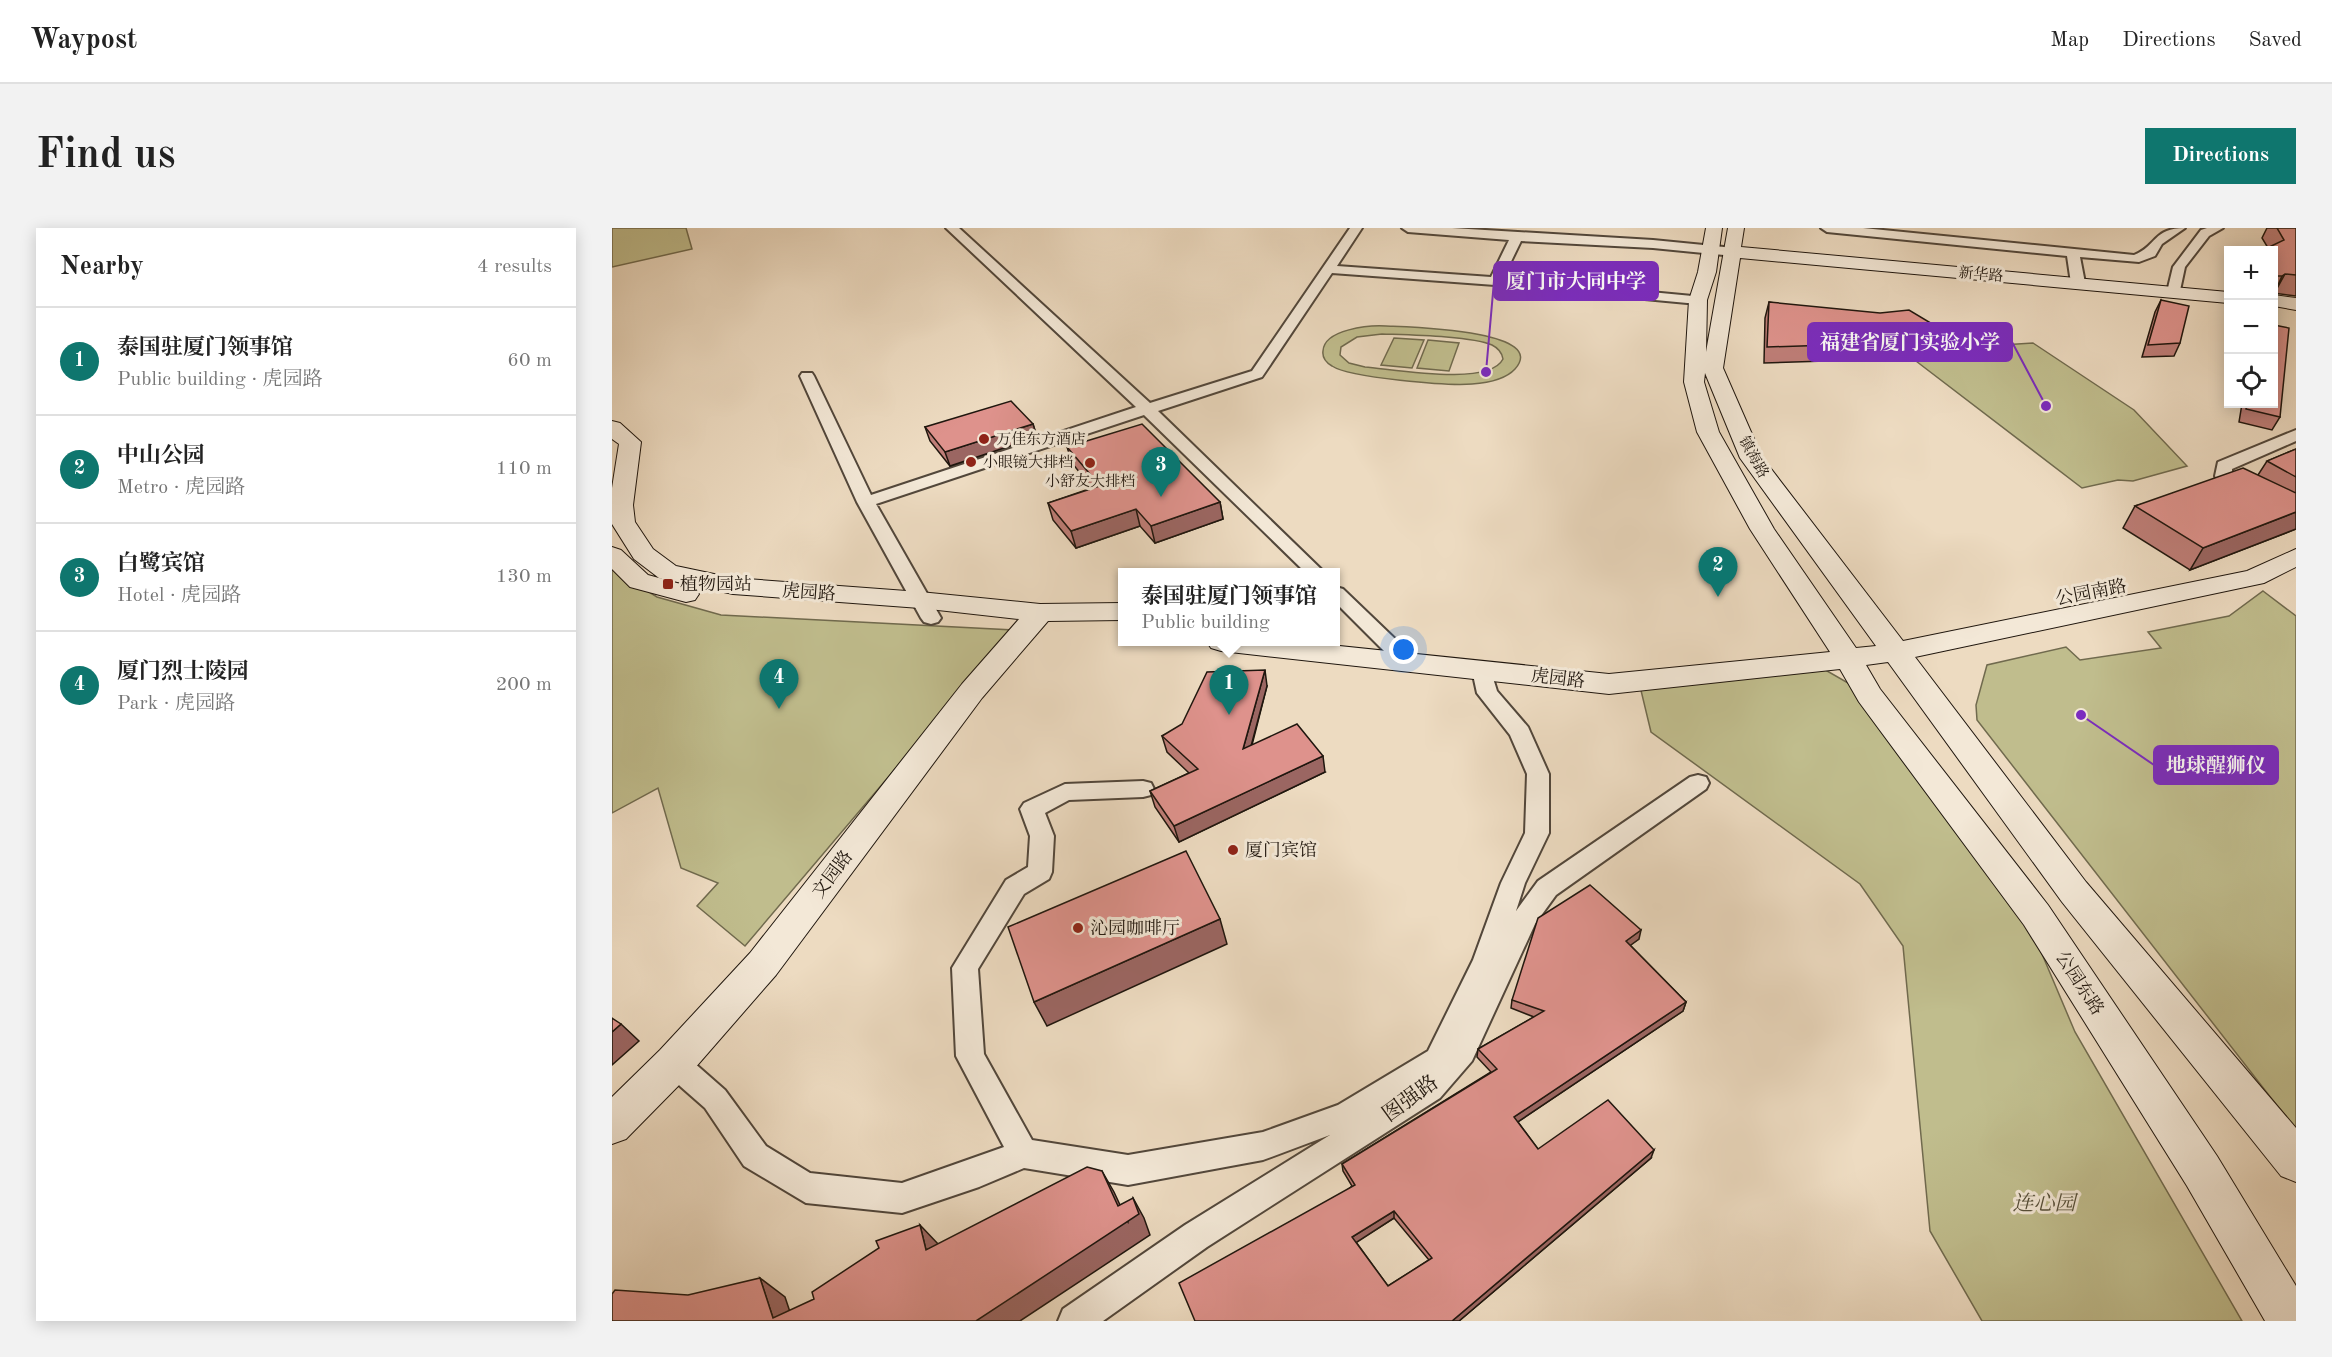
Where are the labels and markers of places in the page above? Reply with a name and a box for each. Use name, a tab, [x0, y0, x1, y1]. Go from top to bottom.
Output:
callout: 厦门市大同中学	[1494, 262, 1658, 300]
callout: 福建省厦门实验小学	[1808, 323, 2012, 361]
place label: 万佳东方酒店	[996, 431, 1086, 448]
marker: 万佳东方酒店	[977, 432, 991, 446]
pin: 3	[1142, 448, 1180, 497]
place label: 小眼镜大排档	[983, 454, 1073, 471]
marker: 小眼镜大排档	[964, 455, 978, 469]
marker: 小舒友大排档	[1083, 456, 1097, 470]
place label: 小舒友大排档	[1045, 472, 1135, 490]
pin: 2	[1698, 548, 1738, 597]
place label: 植物园站	[680, 574, 752, 594]
marker: 植物园站	[661, 577, 675, 591]
pin: 4	[760, 660, 798, 709]
pin: 1	[1210, 666, 1248, 715]
callout: 地球醒狮仪	[2154, 746, 2278, 784]
place label: 厦门宾馆	[1245, 840, 1317, 860]
marker: 厦门宾馆	[1226, 843, 1240, 857]
place label: 沁园咖啡厅	[1090, 918, 1180, 938]
marker: 沁园咖啡厅	[1071, 921, 1085, 935]

